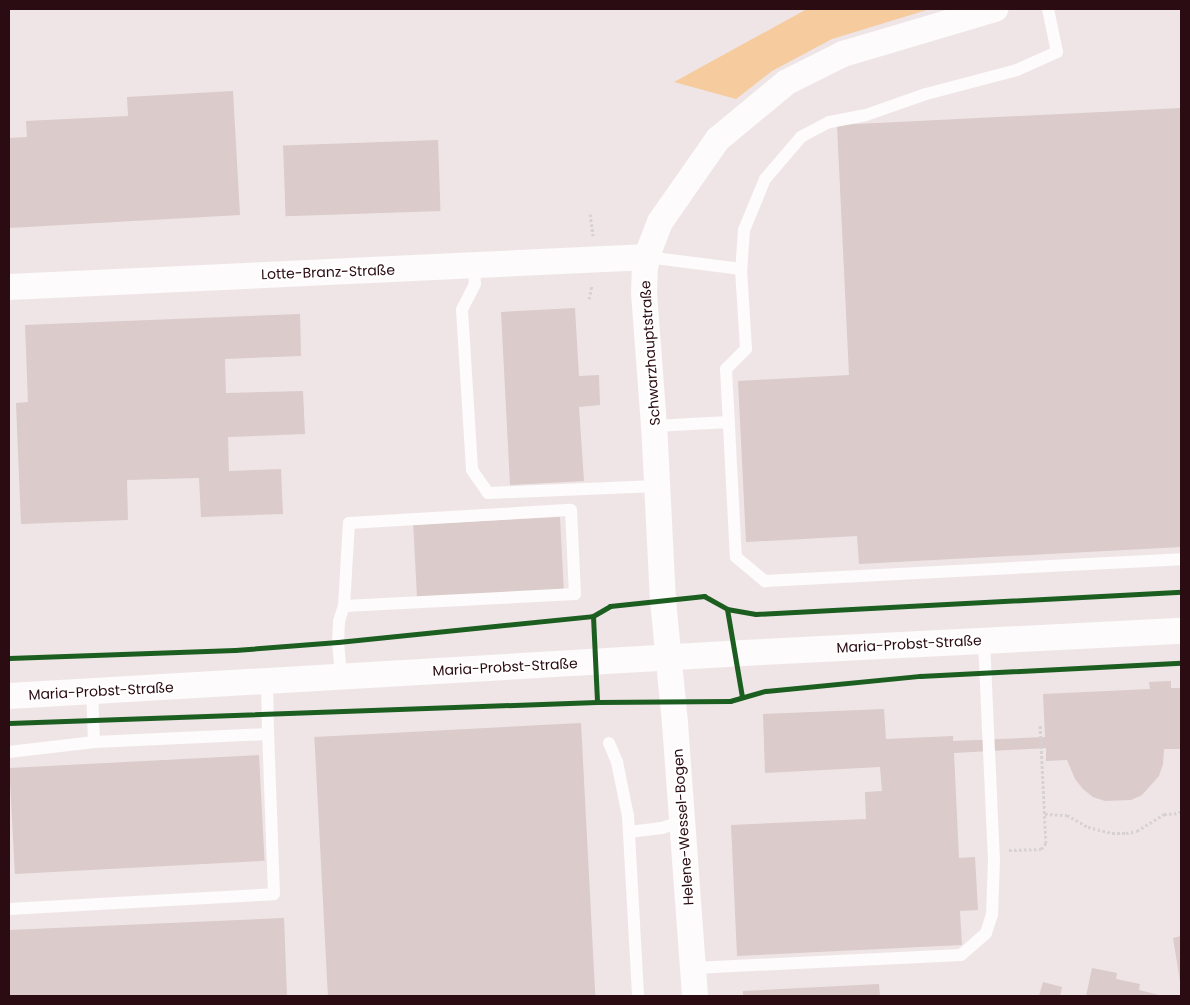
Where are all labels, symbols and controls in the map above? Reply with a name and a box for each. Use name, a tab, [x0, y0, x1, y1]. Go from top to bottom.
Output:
street label: Lotte-Branz-Straße	[261, 261, 395, 283]
street label: Schwarzhauptstraße	[637, 280, 663, 426]
street label: Maria-Probst-Straße	[836, 632, 982, 656]
street label: Maria-Probst-Straße	[432, 655, 578, 679]
street label: Maria-Probst-Straße	[28, 679, 174, 703]
street label: Helene-Wessel-Bogen	[669, 748, 697, 906]

